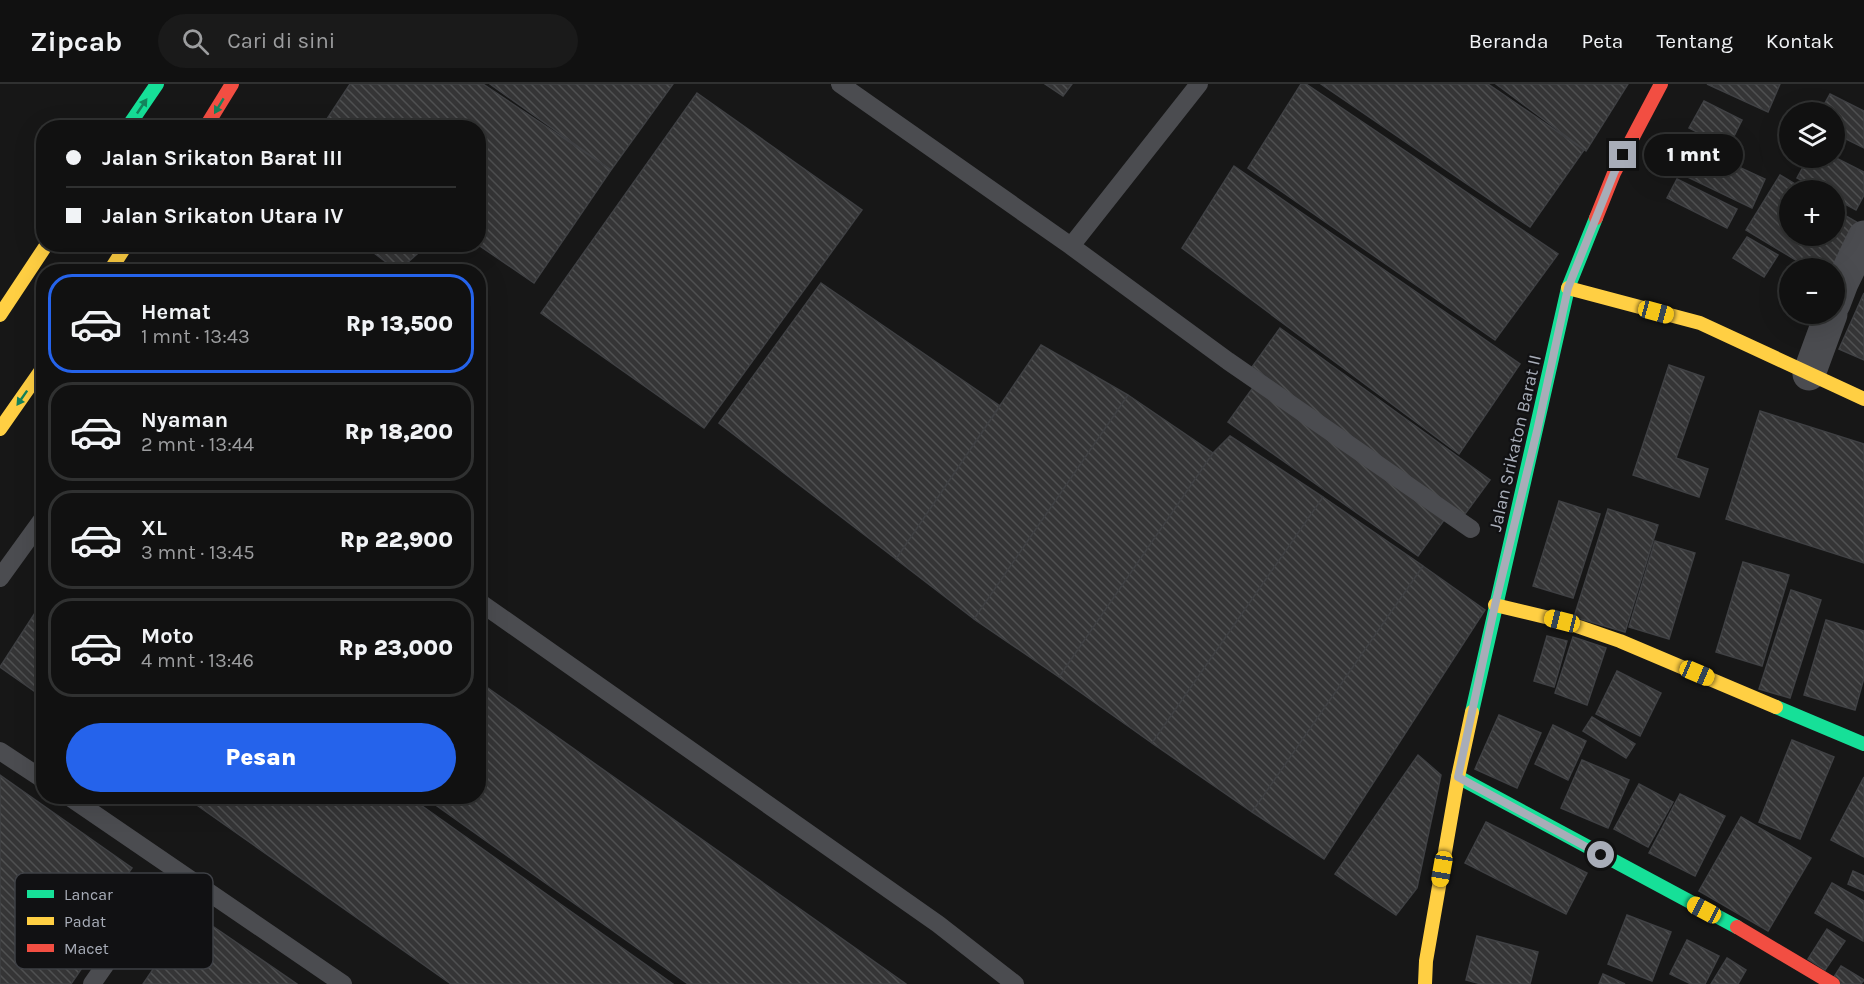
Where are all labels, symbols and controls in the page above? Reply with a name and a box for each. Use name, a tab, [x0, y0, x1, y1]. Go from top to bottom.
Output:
search box	[158, 14, 578, 68]
text: Zipcab	[30, 25, 122, 58]
icon: search	[179, 25, 212, 58]
text: Cari di sini	[227, 28, 335, 54]
text: Beranda	[1469, 29, 1549, 53]
text: Peta	[1582, 29, 1623, 53]
text: Tentang	[1656, 29, 1733, 53]
text: Kontak	[1766, 29, 1834, 53]
one-way arrow	[136, 98, 148, 114]
one-way arrow	[213, 98, 224, 114]
map controls	[1779, 102, 1845, 324]
button: layers	[1779, 102, 1845, 168]
callout: 1 mnt	[1644, 134, 1743, 176]
route end	[1609, 141, 1636, 168]
text: 1 mnt	[1667, 143, 1720, 166]
text: Jalan Srikaton Barat III	[102, 145, 343, 171]
button: +	[1779, 180, 1845, 246]
text: Jalan Srikaton Utara IV	[102, 203, 343, 229]
button: −	[1779, 258, 1845, 324]
icon: car	[69, 297, 123, 351]
text: Hemat	[141, 299, 211, 325]
car	[1636, 299, 1676, 325]
text: Rp 13,500	[346, 311, 453, 337]
text: 1 mnt · 13:43	[141, 325, 250, 348]
street label: Jalan Srikaton Barat II	[1484, 353, 1546, 533]
one-way arrow	[16, 389, 28, 405]
icon: car	[69, 405, 123, 459]
text: Nyaman	[141, 407, 228, 433]
text: Rp 18,200	[345, 419, 453, 445]
text: 2 mnt · 13:44	[141, 433, 254, 456]
icon: car	[69, 513, 123, 567]
text: XL	[141, 515, 167, 541]
text: Rp 22,900	[340, 527, 453, 553]
text: 3 mnt · 13:45	[141, 541, 254, 564]
car	[1542, 608, 1582, 634]
icon: car	[69, 621, 123, 675]
text: Moto	[141, 623, 194, 649]
text: Rp 23,000	[339, 635, 453, 661]
text: 4 mnt · 13:46	[141, 649, 254, 672]
car	[1677, 658, 1717, 688]
button: Pesan	[66, 723, 456, 792]
route start	[1587, 841, 1614, 868]
car	[1430, 850, 1454, 888]
legend	[15, 873, 213, 969]
text: Lancar	[64, 885, 113, 904]
car	[1684, 894, 1724, 926]
text: Padat	[64, 912, 106, 931]
text: Macet	[64, 939, 109, 958]

